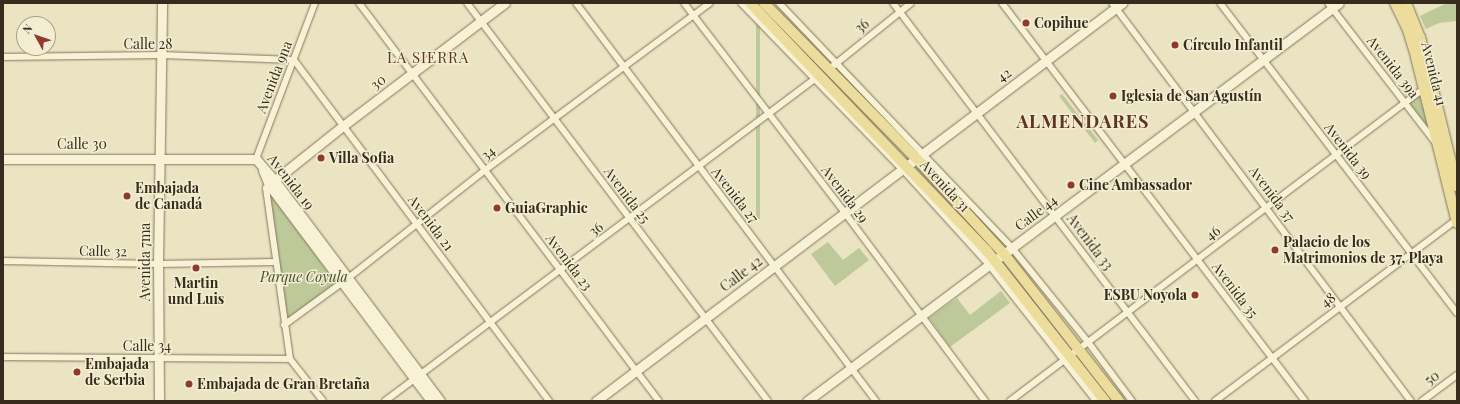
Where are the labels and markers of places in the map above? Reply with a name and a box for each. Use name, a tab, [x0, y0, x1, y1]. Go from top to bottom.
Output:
place label: Copihue	[1034, 15, 1089, 31]
marker: Copihue	[1021, 18, 1031, 28]
place label: Círculo Infantil	[1183, 37, 1283, 53]
marker: Círculo Infantil	[1170, 40, 1180, 50]
place label: Iglesia de San Agustín	[1121, 88, 1262, 104]
marker: Iglesia de San Agustín	[1108, 91, 1118, 101]
place label: Villa Sofia	[329, 150, 394, 166]
marker: Villa Sofia	[316, 153, 326, 163]
place label: Cine Ambassador	[1079, 177, 1193, 193]
place label: Embajada de Canadá	[135, 180, 202, 212]
marker: Cine Ambassador	[1066, 180, 1076, 190]
marker: Embajada de Canadá	[122, 191, 132, 201]
place label: GuiaGraphic	[505, 200, 588, 216]
marker: GuiaGraphic	[492, 203, 502, 213]
place label: Palacio de los Matrimonios de 37, Playa	[1283, 234, 1443, 266]
marker: Palacio de los Matrimonios de 37, Playa	[1270, 245, 1280, 255]
marker: Martin und Luis	[191, 263, 201, 273]
place label: Martin und Luis	[168, 275, 224, 308]
place label: ESBU Noyola	[1104, 287, 1187, 303]
marker: ESBU Noyola	[1190, 290, 1200, 300]
place label: Embajada de Serbia	[85, 356, 149, 388]
marker: Embajada de Serbia	[72, 367, 82, 377]
place label: Embajada de Gran Bretaña	[197, 376, 370, 392]
marker: Embajada de Gran Bretaña	[184, 379, 194, 389]

